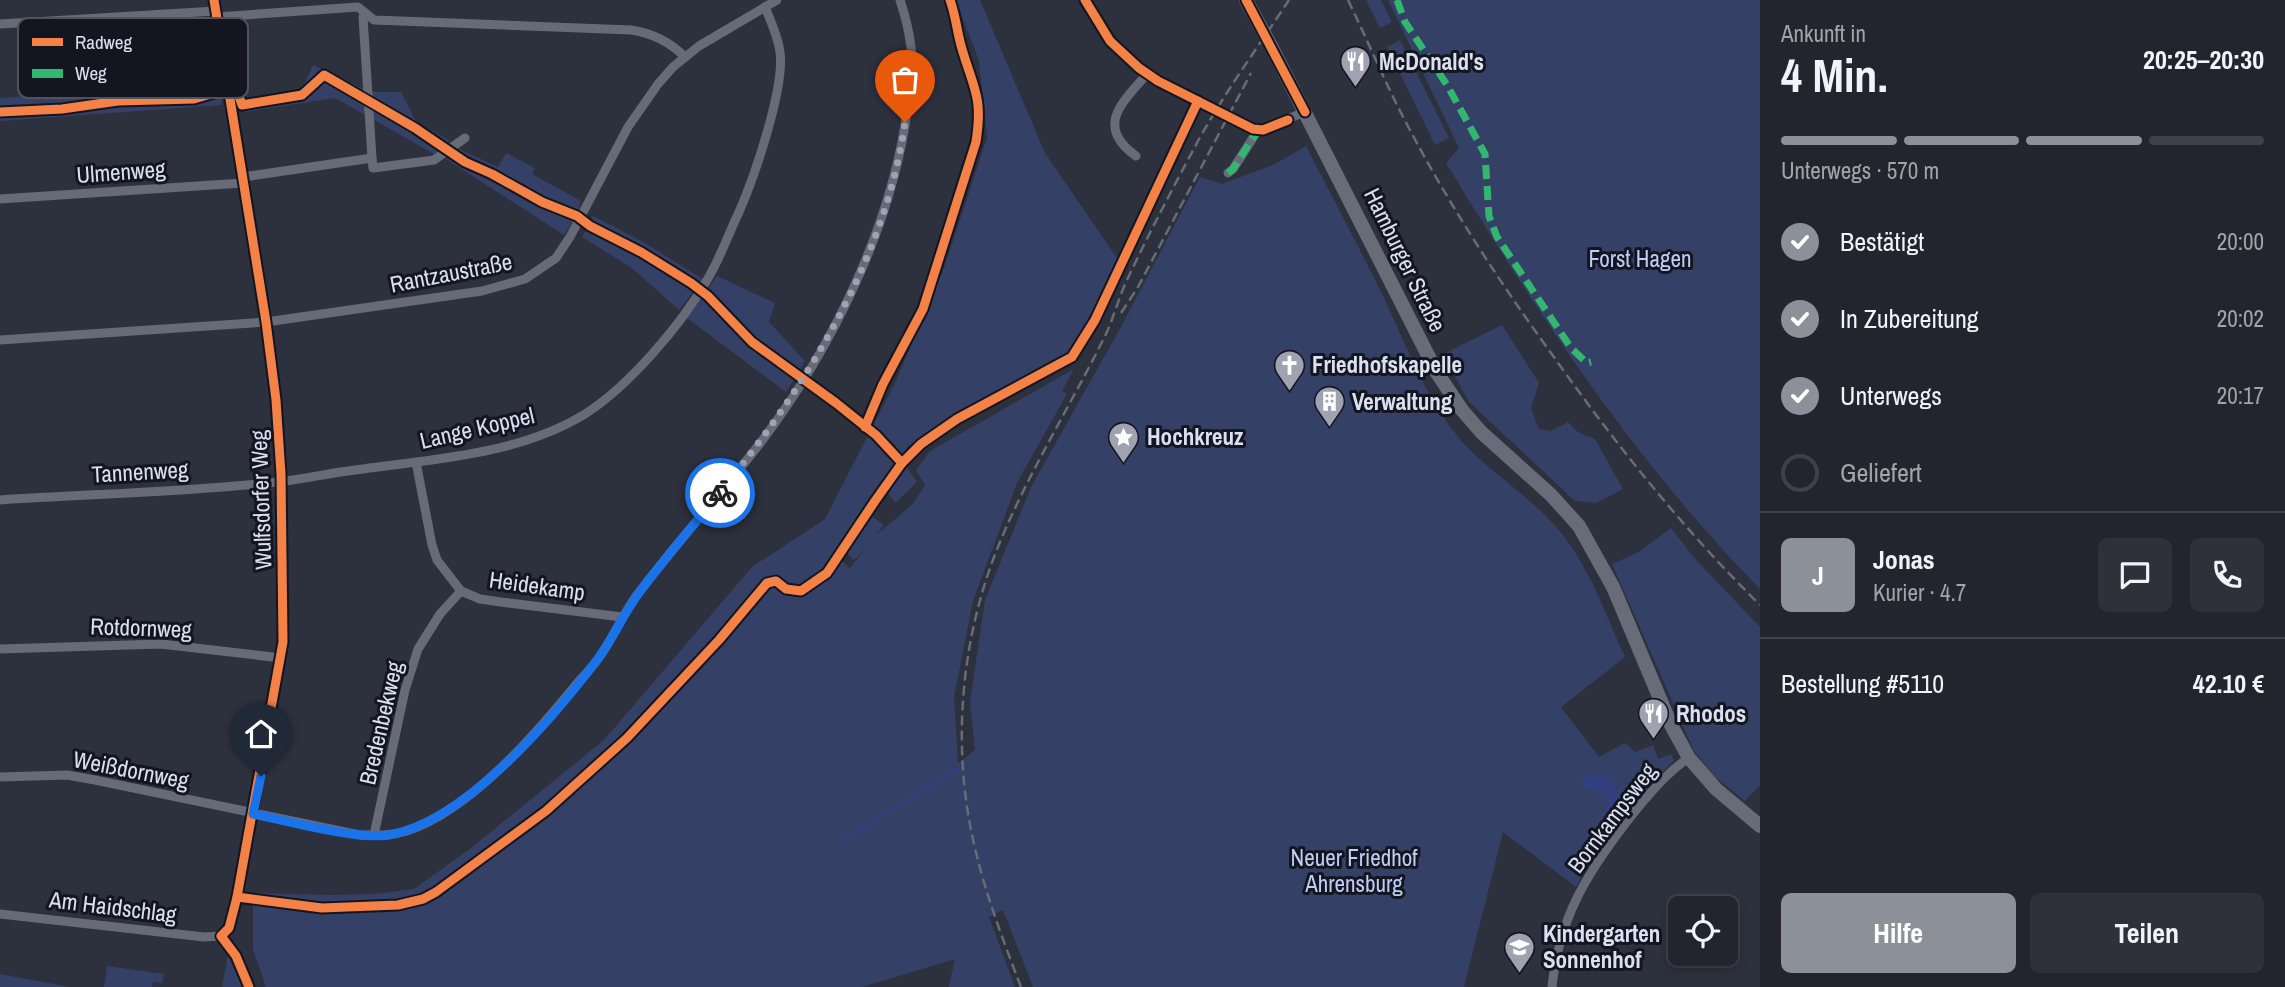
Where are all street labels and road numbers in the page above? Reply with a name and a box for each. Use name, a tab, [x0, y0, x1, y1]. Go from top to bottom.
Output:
street label: Ulmenweg	[75, 153, 167, 190]
street label: Hamburger Straße	[1357, 183, 1454, 337]
street label: Rantzaustraße	[387, 245, 515, 300]
street label: Lange Koppel	[417, 399, 537, 456]
street label: Wulfsdorfer Weg	[243, 429, 278, 570]
street label: Tannenweg	[91, 453, 190, 490]
street label: Heidekamp	[487, 563, 587, 608]
street label: Rotdornweg	[90, 610, 193, 645]
street label: Bredenbekweg	[351, 658, 410, 788]
street label: Weißdornweg	[71, 743, 192, 796]
street label: Bornkampsweg	[1560, 756, 1663, 879]
street label: Am Haidschlag	[47, 883, 179, 930]

